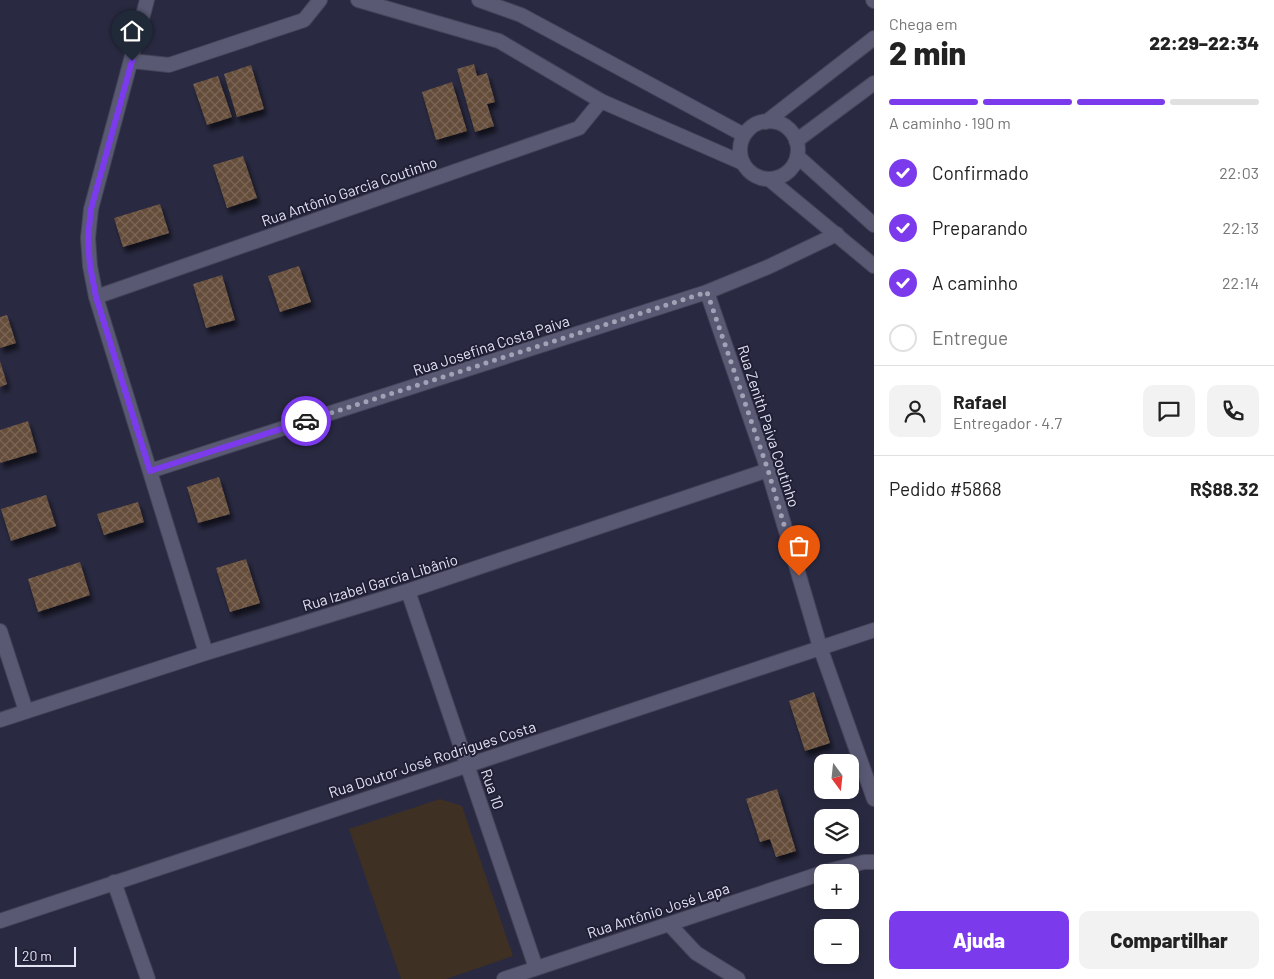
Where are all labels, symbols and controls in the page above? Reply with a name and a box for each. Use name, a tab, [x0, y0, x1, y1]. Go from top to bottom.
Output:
pin	[111, 10, 153, 61]
text: Chega em	[889, 14, 957, 33]
icon: home	[118, 17, 146, 45]
text: 22:29–22:34	[1149, 31, 1259, 54]
text: 2 min	[889, 33, 966, 71]
text: A caminho · 190 m	[889, 113, 1011, 132]
street label: Rua Antônio Garcia Coutinho	[259, 152, 439, 230]
icon: check	[889, 159, 917, 187]
text: Confirmado	[932, 161, 1029, 184]
text: 22:03	[1219, 163, 1259, 182]
icon: check	[889, 214, 917, 242]
text: Preparando	[932, 216, 1028, 239]
text: 22:13	[1223, 218, 1259, 237]
icon: check	[889, 269, 917, 297]
text: A caminho	[932, 271, 1018, 294]
text: 22:14	[1222, 273, 1259, 292]
street label: Rua Josefina Costa Paiva	[411, 311, 571, 379]
text: Entregue	[932, 326, 1008, 349]
street label: Rua Zenith Paiva Coutinho	[734, 343, 804, 509]
button: person	[889, 385, 941, 437]
button: chat	[1143, 385, 1195, 437]
button: phone	[1207, 385, 1259, 437]
text: Rafael	[953, 390, 1007, 413]
courier	[281, 396, 331, 446]
icon: car	[292, 407, 320, 435]
text: Entregador · 4.7	[953, 413, 1062, 432]
text: Pedido #5868	[889, 477, 1002, 500]
text: R$88.32	[1190, 477, 1259, 500]
pin	[778, 525, 820, 576]
icon: bag	[785, 532, 813, 560]
street label: Rua Izabel Garcia Libânio	[300, 550, 460, 614]
street label: Rua Doutor José Rodrigues Costa	[326, 717, 538, 801]
north arrow	[814, 754, 859, 799]
map controls	[814, 754, 859, 964]
street label: Rua 10	[478, 766, 508, 812]
button: layers	[814, 809, 859, 854]
button: +	[814, 864, 859, 909]
street label: Rua Antônio José Lapa	[585, 878, 731, 942]
button: Ajuda	[889, 911, 1069, 969]
button: Compartilhar	[1079, 911, 1259, 969]
button: −	[814, 919, 859, 964]
scale bar	[15, 944, 76, 967]
text: 20 m	[22, 947, 52, 964]

